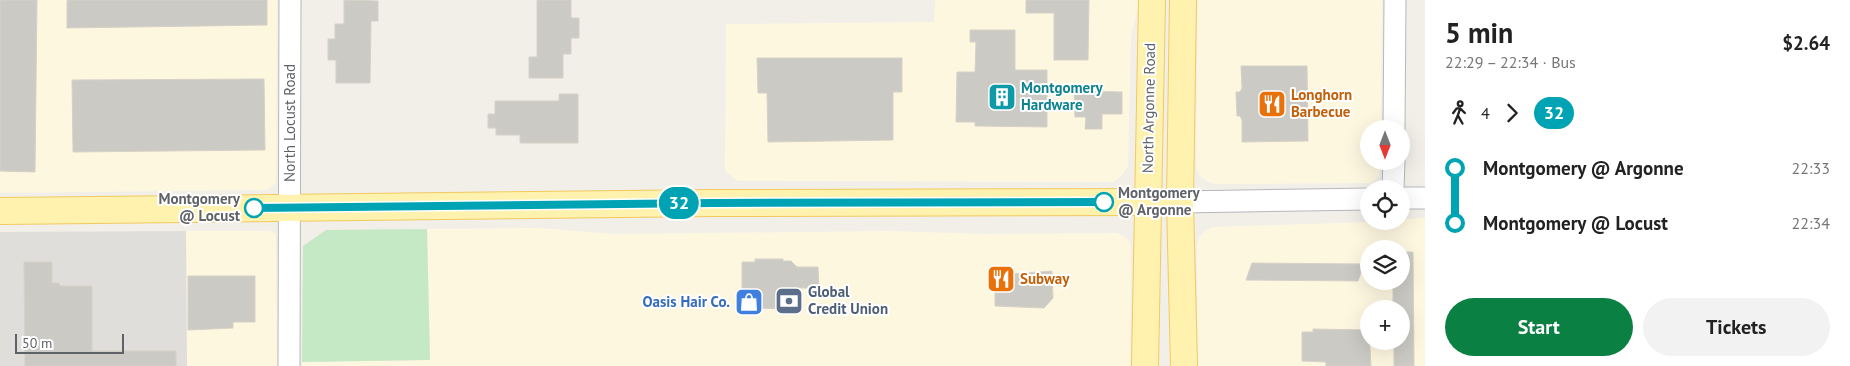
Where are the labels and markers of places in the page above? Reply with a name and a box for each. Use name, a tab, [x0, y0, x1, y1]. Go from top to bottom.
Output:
place label: Montgomery Hardware	[1021, 78, 1103, 114]
building icon: Montgomery Hardware	[987, 82, 1017, 112]
place label: Longhorn Barbecue	[1291, 85, 1352, 121]
restaurant icon: Longhorn Barbecue	[1257, 89, 1287, 119]
place label: Montgomery @ Argonne	[1118, 183, 1200, 219]
place label: Montgomery @ Locust	[158, 189, 241, 225]
marker: Montgomery @ Argonne	[1094, 192, 1114, 212]
marker: Montgomery @ Locust	[244, 198, 264, 218]
restaurant icon: Subway	[986, 264, 1016, 294]
place label: Subway	[1020, 269, 1070, 288]
place label: Global Credit Union	[808, 282, 888, 318]
bank icon: Global Credit Union	[774, 286, 804, 316]
shop icon: Oasis Hair Co.	[734, 287, 764, 317]
place label: Oasis Hair Co.	[642, 292, 730, 311]

